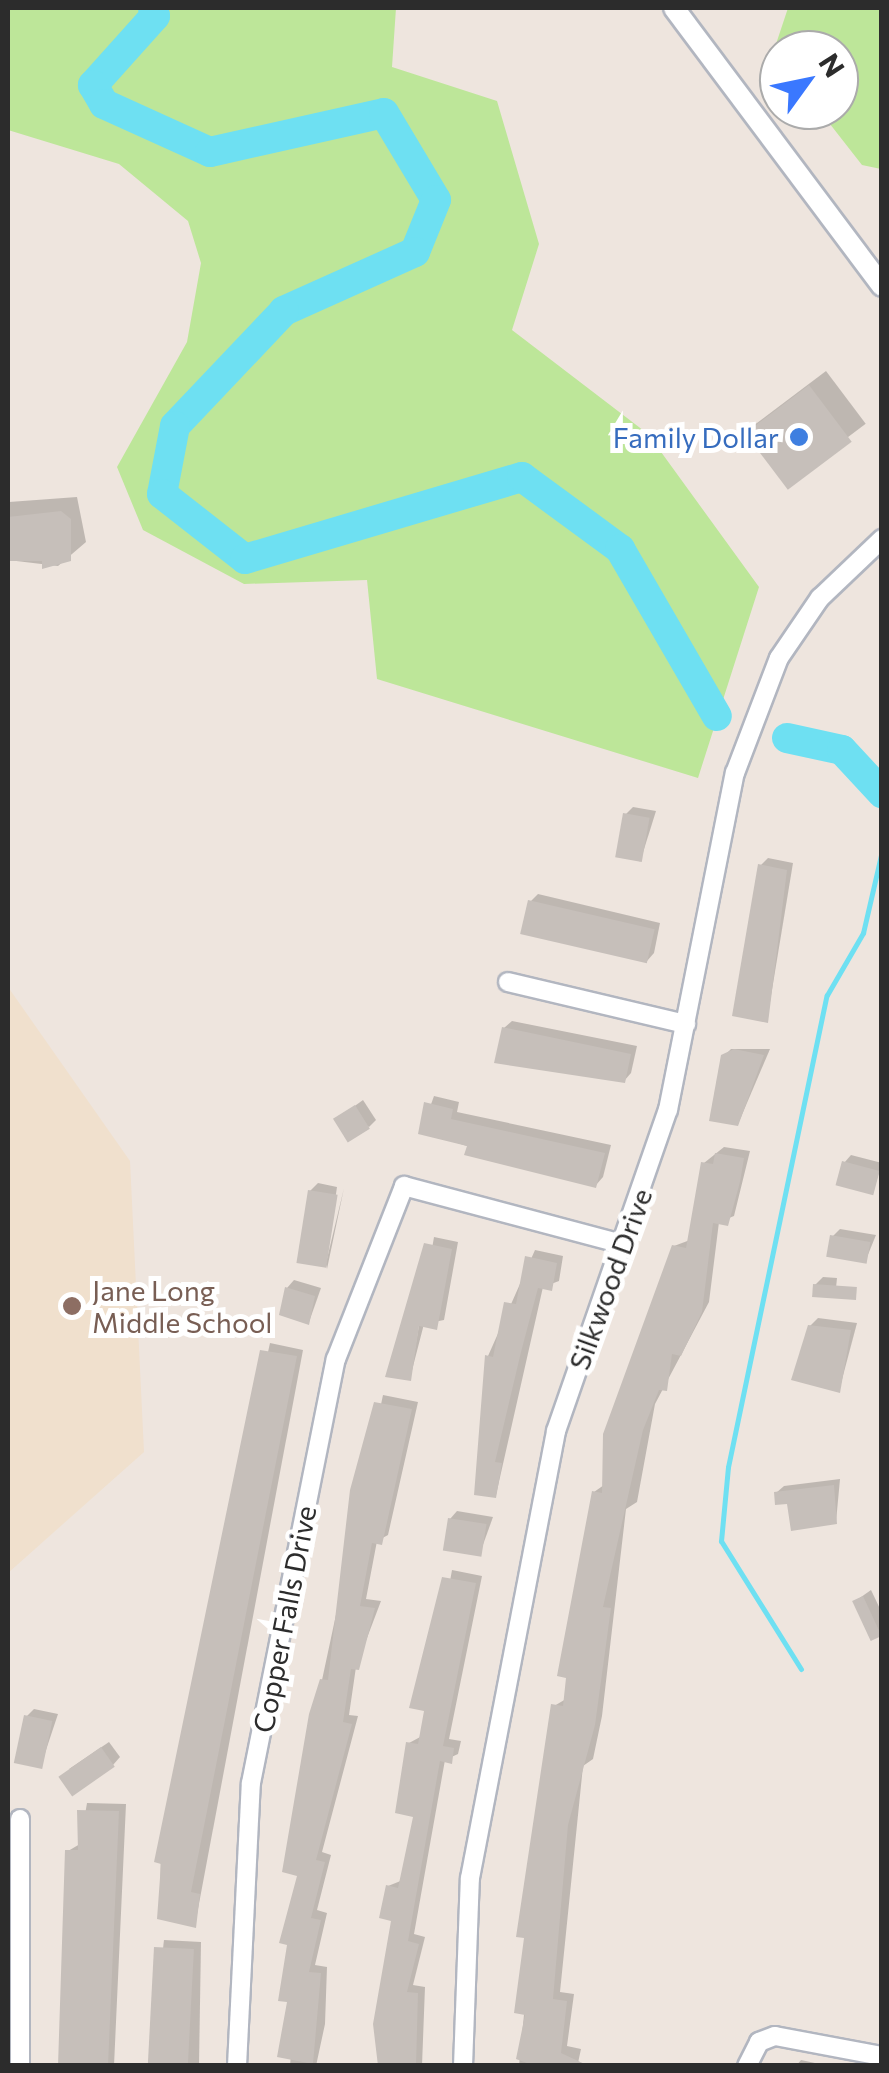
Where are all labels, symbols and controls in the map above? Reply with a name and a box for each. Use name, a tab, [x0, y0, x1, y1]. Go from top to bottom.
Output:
north arrow	[759, 30, 859, 130]
text: N	[813, 47, 852, 83]
place label: Family Dollar	[613, 420, 779, 454]
marker: Family Dollar	[788, 426, 810, 448]
street label: Silkwood Drive	[562, 1184, 658, 1374]
place label: Jane Long Middle School	[92, 1273, 272, 1339]
marker: Jane Long Middle School	[61, 1295, 83, 1317]
street label: Copper Falls Drive	[246, 1503, 322, 1735]

